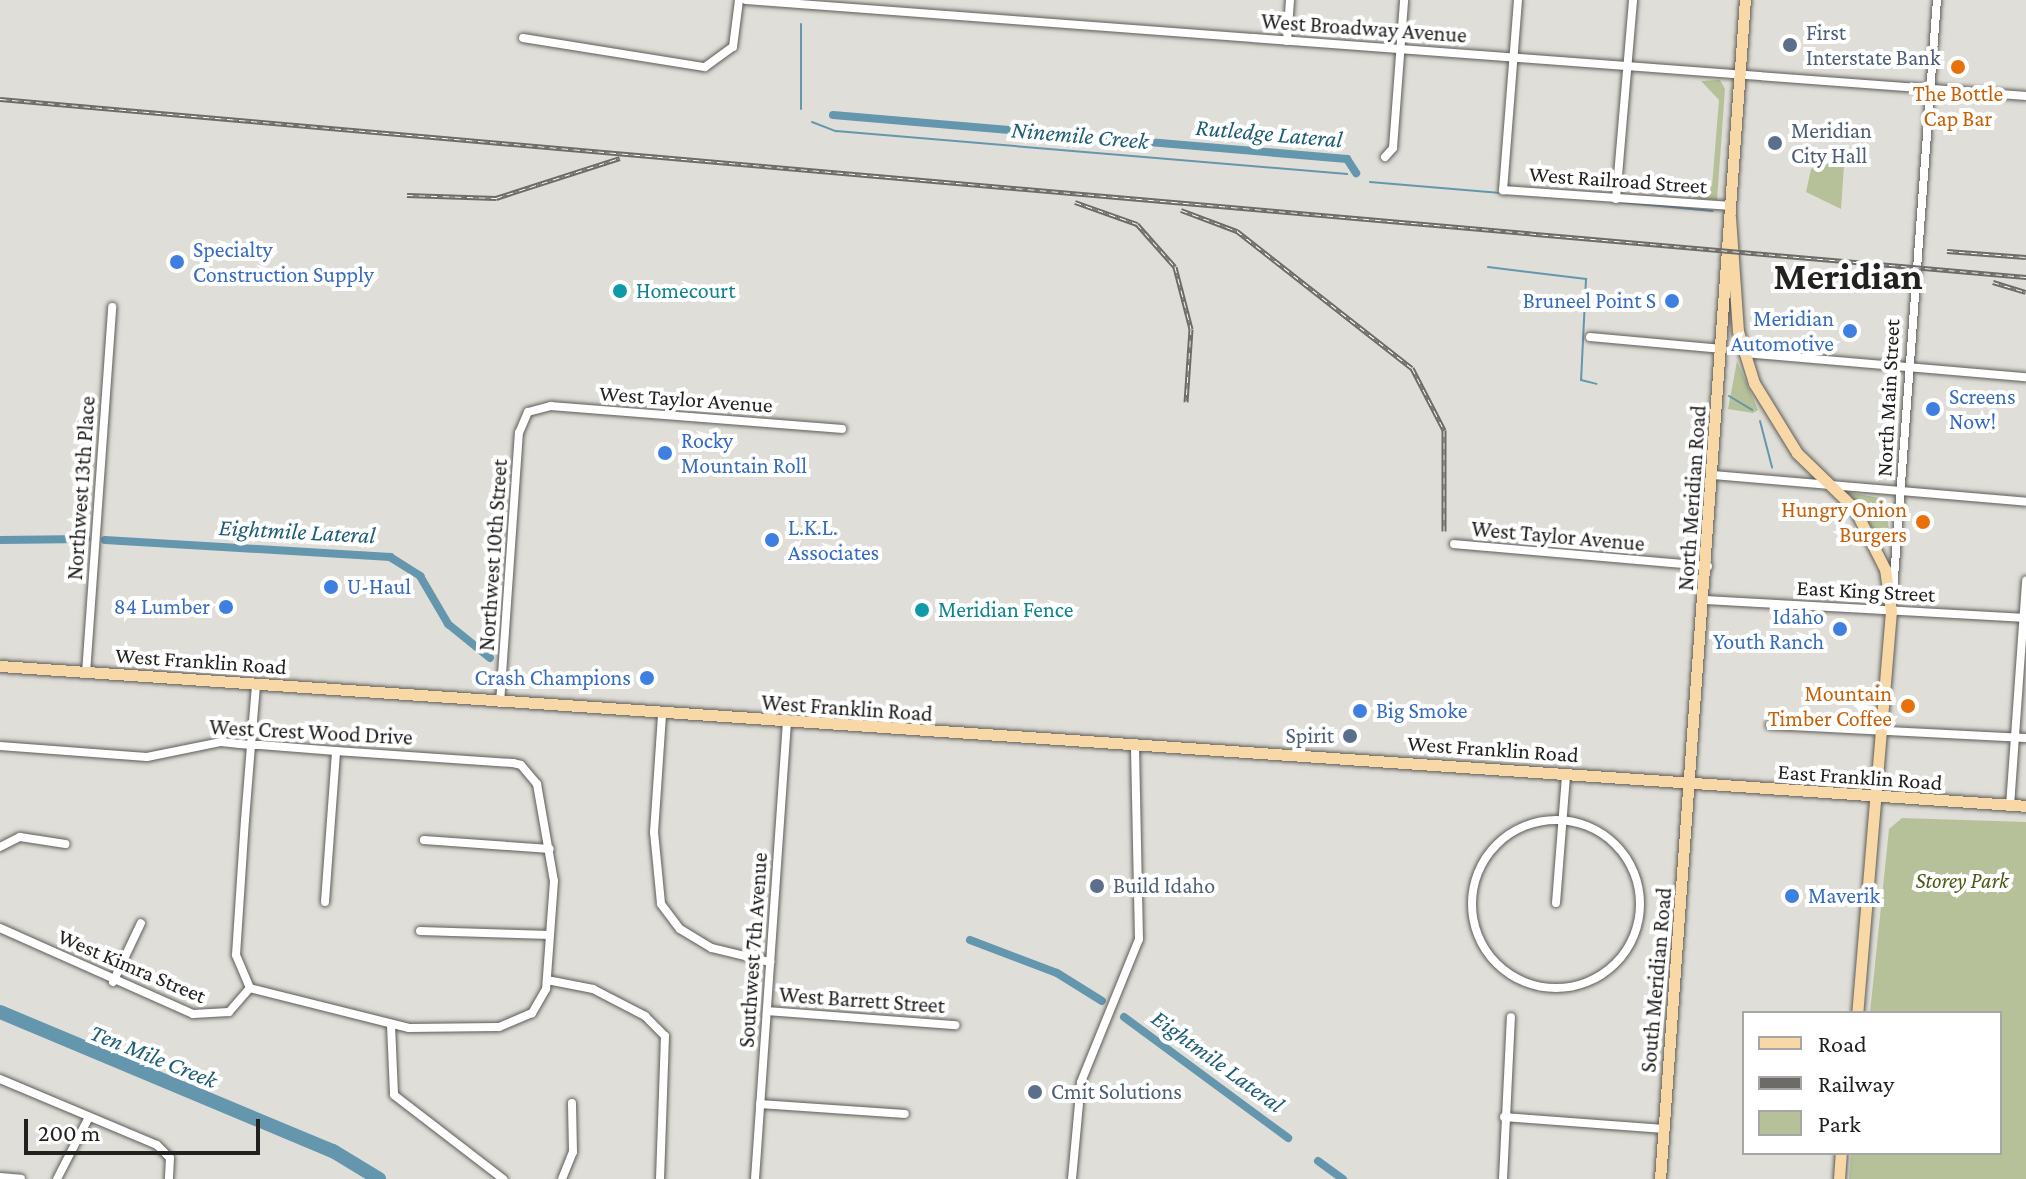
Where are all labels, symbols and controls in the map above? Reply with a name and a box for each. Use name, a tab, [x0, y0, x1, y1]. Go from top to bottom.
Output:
street label: West Broadway Avenue	[1260, 8, 1468, 48]
place label: First Interstate Bank	[1806, 19, 1940, 70]
marker: First Interstate Bank	[1781, 36, 1799, 54]
marker: The Bottle Cap Bar	[1949, 58, 1967, 76]
place label: The Bottle Cap Bar	[1913, 80, 2003, 132]
water label: Rutledge Lateral	[1195, 112, 1343, 154]
water label: Ninemile Creek	[1010, 115, 1150, 155]
place label: Meridian City Hall	[1791, 117, 1872, 168]
marker: Meridian City Hall	[1766, 134, 1784, 152]
street label: West Railroad Street	[1528, 161, 1708, 199]
place label: Specialty Construction Supply	[193, 236, 374, 288]
marker: Specialty Construction Supply	[168, 253, 186, 271]
district label: Meridian	[1773, 254, 1923, 300]
place label: Homecourt	[636, 278, 735, 304]
marker: Homecourt	[611, 282, 629, 300]
place label: Bruneel Point S	[1523, 288, 1656, 314]
marker: Bruneel Point S	[1663, 292, 1681, 310]
place label: Meridian Automotive	[1731, 305, 1834, 356]
street label: North Main Street	[1871, 318, 1905, 478]
marker: Meridian Automotive	[1841, 322, 1859, 340]
street label: West Taylor Avenue	[598, 380, 774, 418]
place label: Screens Now!	[1949, 383, 2016, 434]
street label: Northwest 13th Place	[61, 395, 101, 581]
marker: Screens Now!	[1924, 400, 1942, 418]
street label: North Meridian Road	[1672, 404, 1712, 592]
place label: Rocky Mountain Roll	[681, 427, 807, 478]
marker: Rocky Mountain Roll	[656, 444, 674, 462]
street label: Northwest 10th Street	[473, 458, 513, 652]
place label: Hungry Onion Burgers	[1781, 496, 1907, 548]
water label: Eightmile Lateral	[218, 513, 376, 549]
marker: Hungry Onion Burgers	[1914, 513, 1932, 531]
place label: L.K.L. Associates	[788, 514, 879, 566]
street label: West Taylor Avenue	[1470, 515, 1646, 557]
marker: L.K.L. Associates	[763, 531, 781, 549]
place label: U-Haul	[347, 574, 411, 600]
street label: East King Street	[1796, 574, 1936, 608]
marker: U-Haul	[322, 578, 340, 596]
place label: 84 Lumber	[114, 594, 210, 620]
place label: Meridian Fence	[938, 597, 1074, 623]
marker: 84 Lumber	[217, 598, 235, 616]
marker: Meridian Fence	[913, 601, 931, 619]
place label: Idaho Youth Ranch	[1713, 603, 1824, 654]
marker: Idaho Youth Ranch	[1831, 620, 1849, 638]
street label: West Franklin Road	[114, 642, 288, 680]
place label: Crash Champions	[475, 665, 631, 691]
marker: Crash Champions	[638, 669, 656, 687]
place label: Mountain Timber Coffee	[1768, 680, 1892, 732]
street label: West Franklin Road	[760, 689, 934, 727]
marker: Mountain Timber Coffee	[1899, 697, 1917, 715]
place label: Big Smoke	[1376, 698, 1467, 724]
marker: Big Smoke	[1351, 702, 1369, 720]
street label: West Crest Wood Drive	[209, 713, 413, 751]
place label: Spirit	[1286, 723, 1334, 749]
marker: Spirit	[1341, 727, 1359, 745]
street label: West Franklin Road	[1406, 730, 1580, 768]
street label: East Franklin Road	[1777, 758, 1943, 796]
street label: Southwest 7th Avenue	[733, 851, 773, 1049]
park label: Storey Park	[1915, 868, 2009, 894]
place label: Build Idaho	[1113, 873, 1215, 899]
marker: Build Idaho	[1088, 877, 1106, 895]
place label: Maverik	[1808, 883, 1880, 909]
street label: South Meridian Road	[1635, 886, 1677, 1074]
marker: Maverik	[1783, 887, 1801, 905]
street label: West Kimra Street	[54, 923, 210, 1009]
street label: West Barrett Street	[778, 981, 946, 1019]
water label: Eightmile Lateral	[1146, 1003, 1290, 1119]
legend	[1742, 1011, 2002, 1155]
water label: Ten Mile Creek	[86, 1017, 222, 1095]
text: Road	[1818, 1030, 1867, 1057]
text: Railway	[1818, 1070, 1894, 1097]
place label: Cmit Solutions	[1051, 1079, 1182, 1105]
marker: Cmit Solutions	[1026, 1083, 1044, 1101]
scale bar	[28, 1103, 264, 1153]
text: Park	[1818, 1110, 1861, 1137]
text: 200 m	[38, 1119, 100, 1146]

